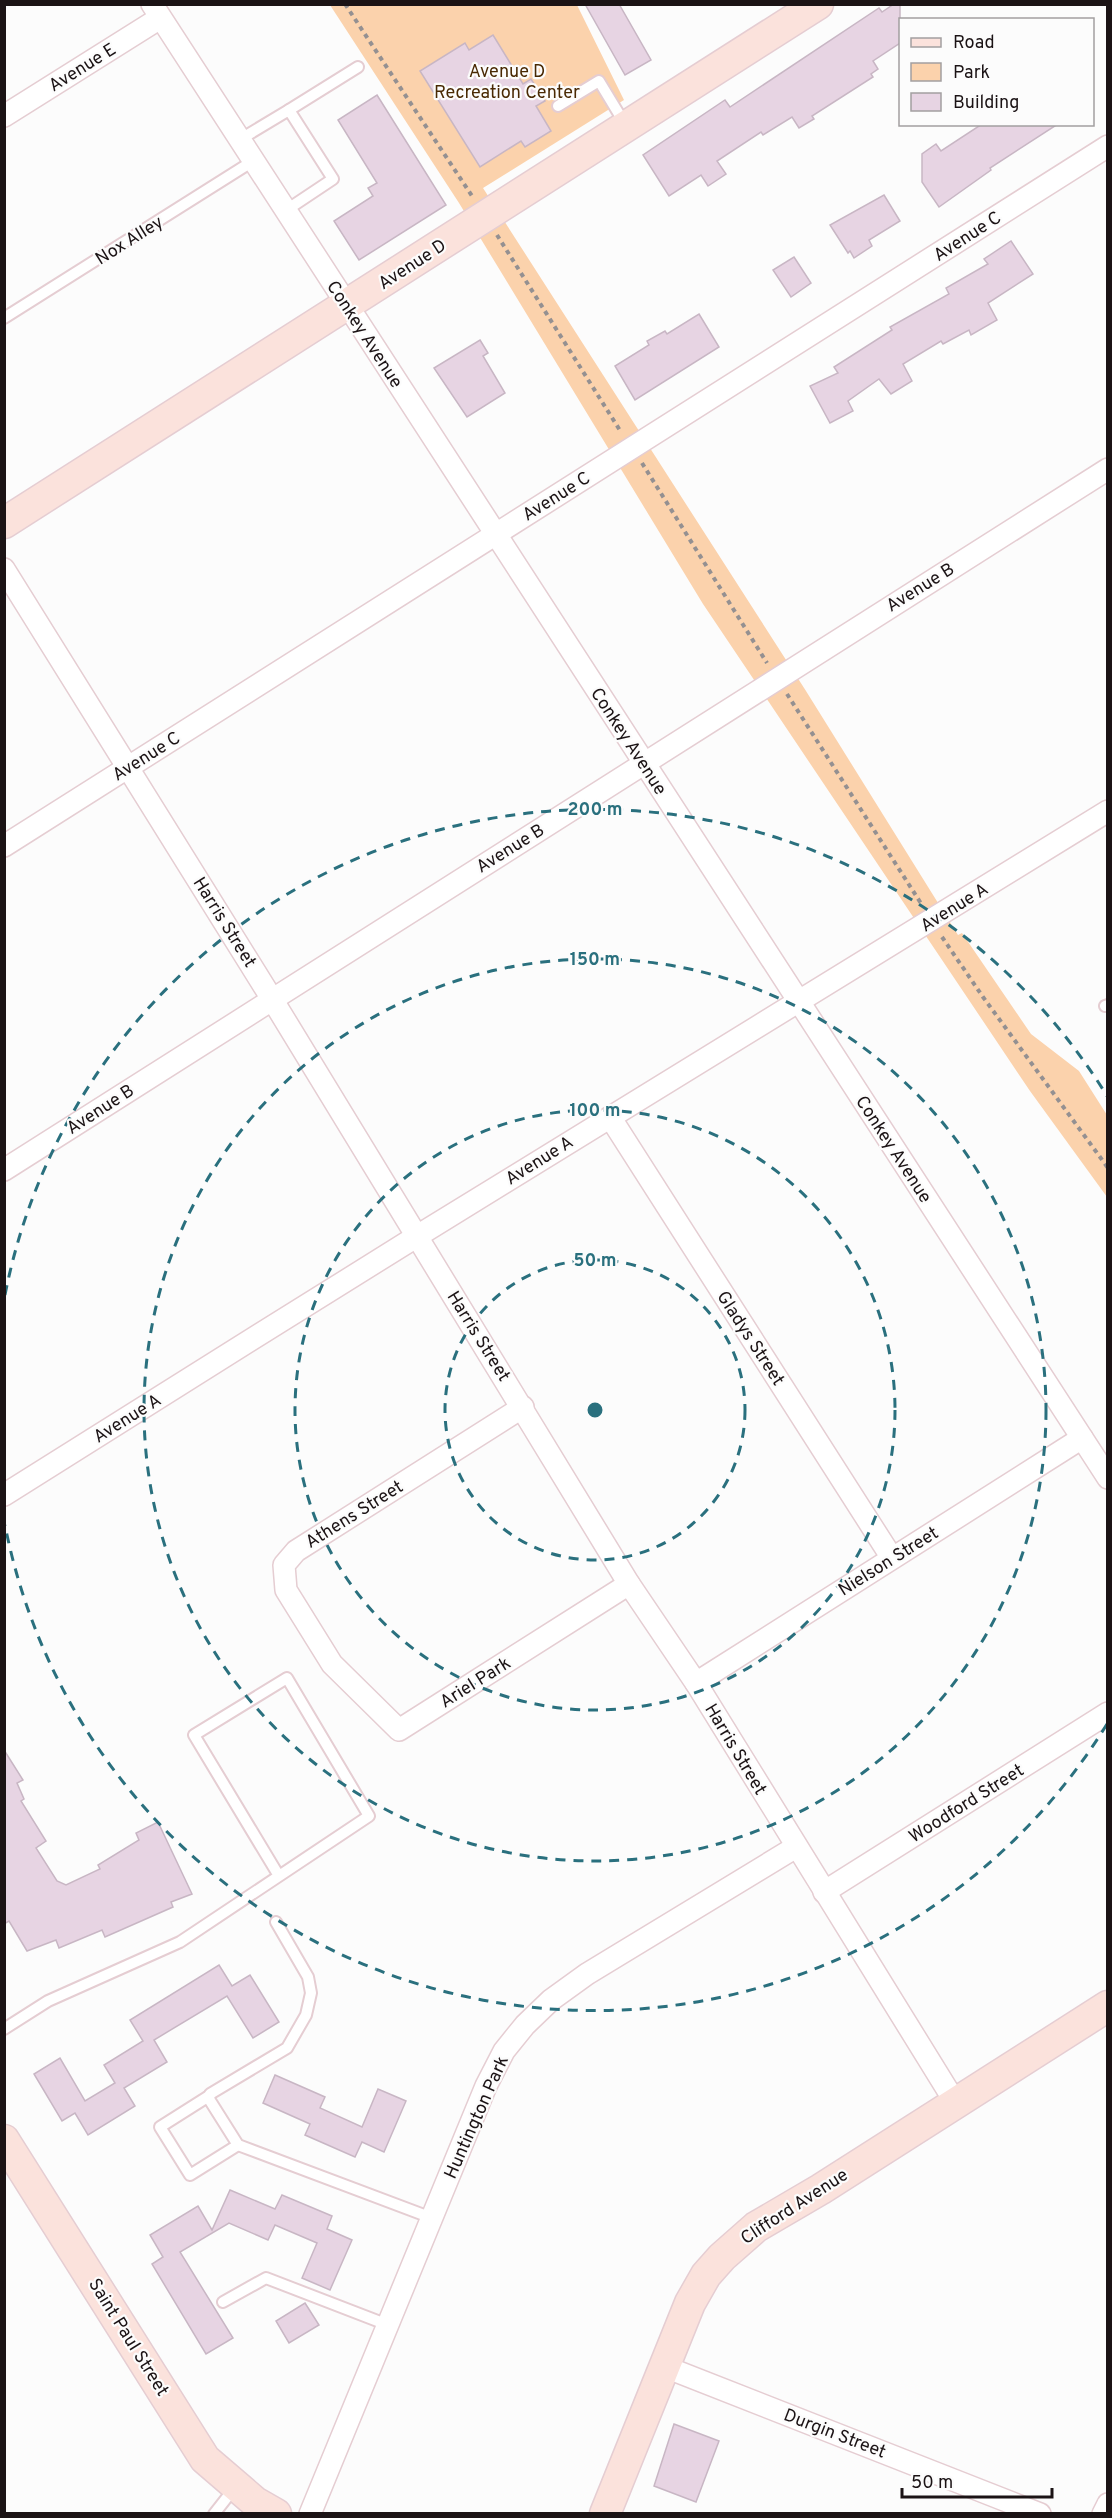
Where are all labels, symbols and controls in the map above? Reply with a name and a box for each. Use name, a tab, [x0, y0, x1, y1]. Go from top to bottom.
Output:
legend	[899, 18, 1094, 126]
text: Road	[953, 32, 995, 55]
street label: Avenue E	[45, 39, 121, 98]
park label: Avenue D Recreation Center	[434, 61, 580, 105]
text: Park	[953, 62, 990, 85]
text: Building	[953, 92, 1019, 115]
street label: Avenue C	[930, 207, 1006, 268]
street label: Nox Alley	[92, 211, 168, 271]
street label: Avenue D	[374, 235, 451, 296]
street label: Conkey Avenue	[320, 277, 407, 393]
street label: Avenue C	[518, 467, 595, 527]
street label: Avenue B	[882, 558, 959, 618]
street label: Conkey Avenue	[584, 684, 671, 800]
street label: Avenue C	[108, 727, 185, 787]
text: 200 m	[567, 799, 623, 822]
street label: Avenue B	[472, 819, 549, 879]
street label: Harris Street	[187, 873, 261, 972]
street label: Avenue A	[917, 878, 993, 938]
text: 150 m	[570, 949, 620, 972]
street label: Avenue B	[63, 1080, 139, 1141]
street label: Conkey Avenue	[849, 1092, 936, 1208]
text: 100 m	[569, 1100, 621, 1123]
street label: Avenue A	[502, 1131, 578, 1191]
text: 50 m	[573, 1250, 617, 1273]
street label: Harris Street	[441, 1287, 515, 1386]
street label: Gladys Street	[711, 1287, 789, 1391]
street label: Avenue A	[90, 1389, 166, 1449]
centre of rings	[585, 1400, 605, 1420]
street label: Athens Street	[302, 1476, 408, 1554]
street label: Nielson Street	[834, 1522, 943, 1602]
street label: Ariel Park	[436, 1652, 516, 1714]
street label: Harris Street	[698, 1700, 771, 1800]
street label: Woodford Street	[905, 1760, 1029, 1849]
street label: Huntington Park	[440, 2052, 515, 2183]
street label: Clifford Avenue	[737, 2164, 853, 2251]
street label: Saint Paul Street	[82, 2275, 173, 2401]
street label: Durgin Street	[780, 2404, 889, 2464]
scale bar	[902, 2461, 1052, 2499]
text: 50 m	[911, 2472, 953, 2495]

